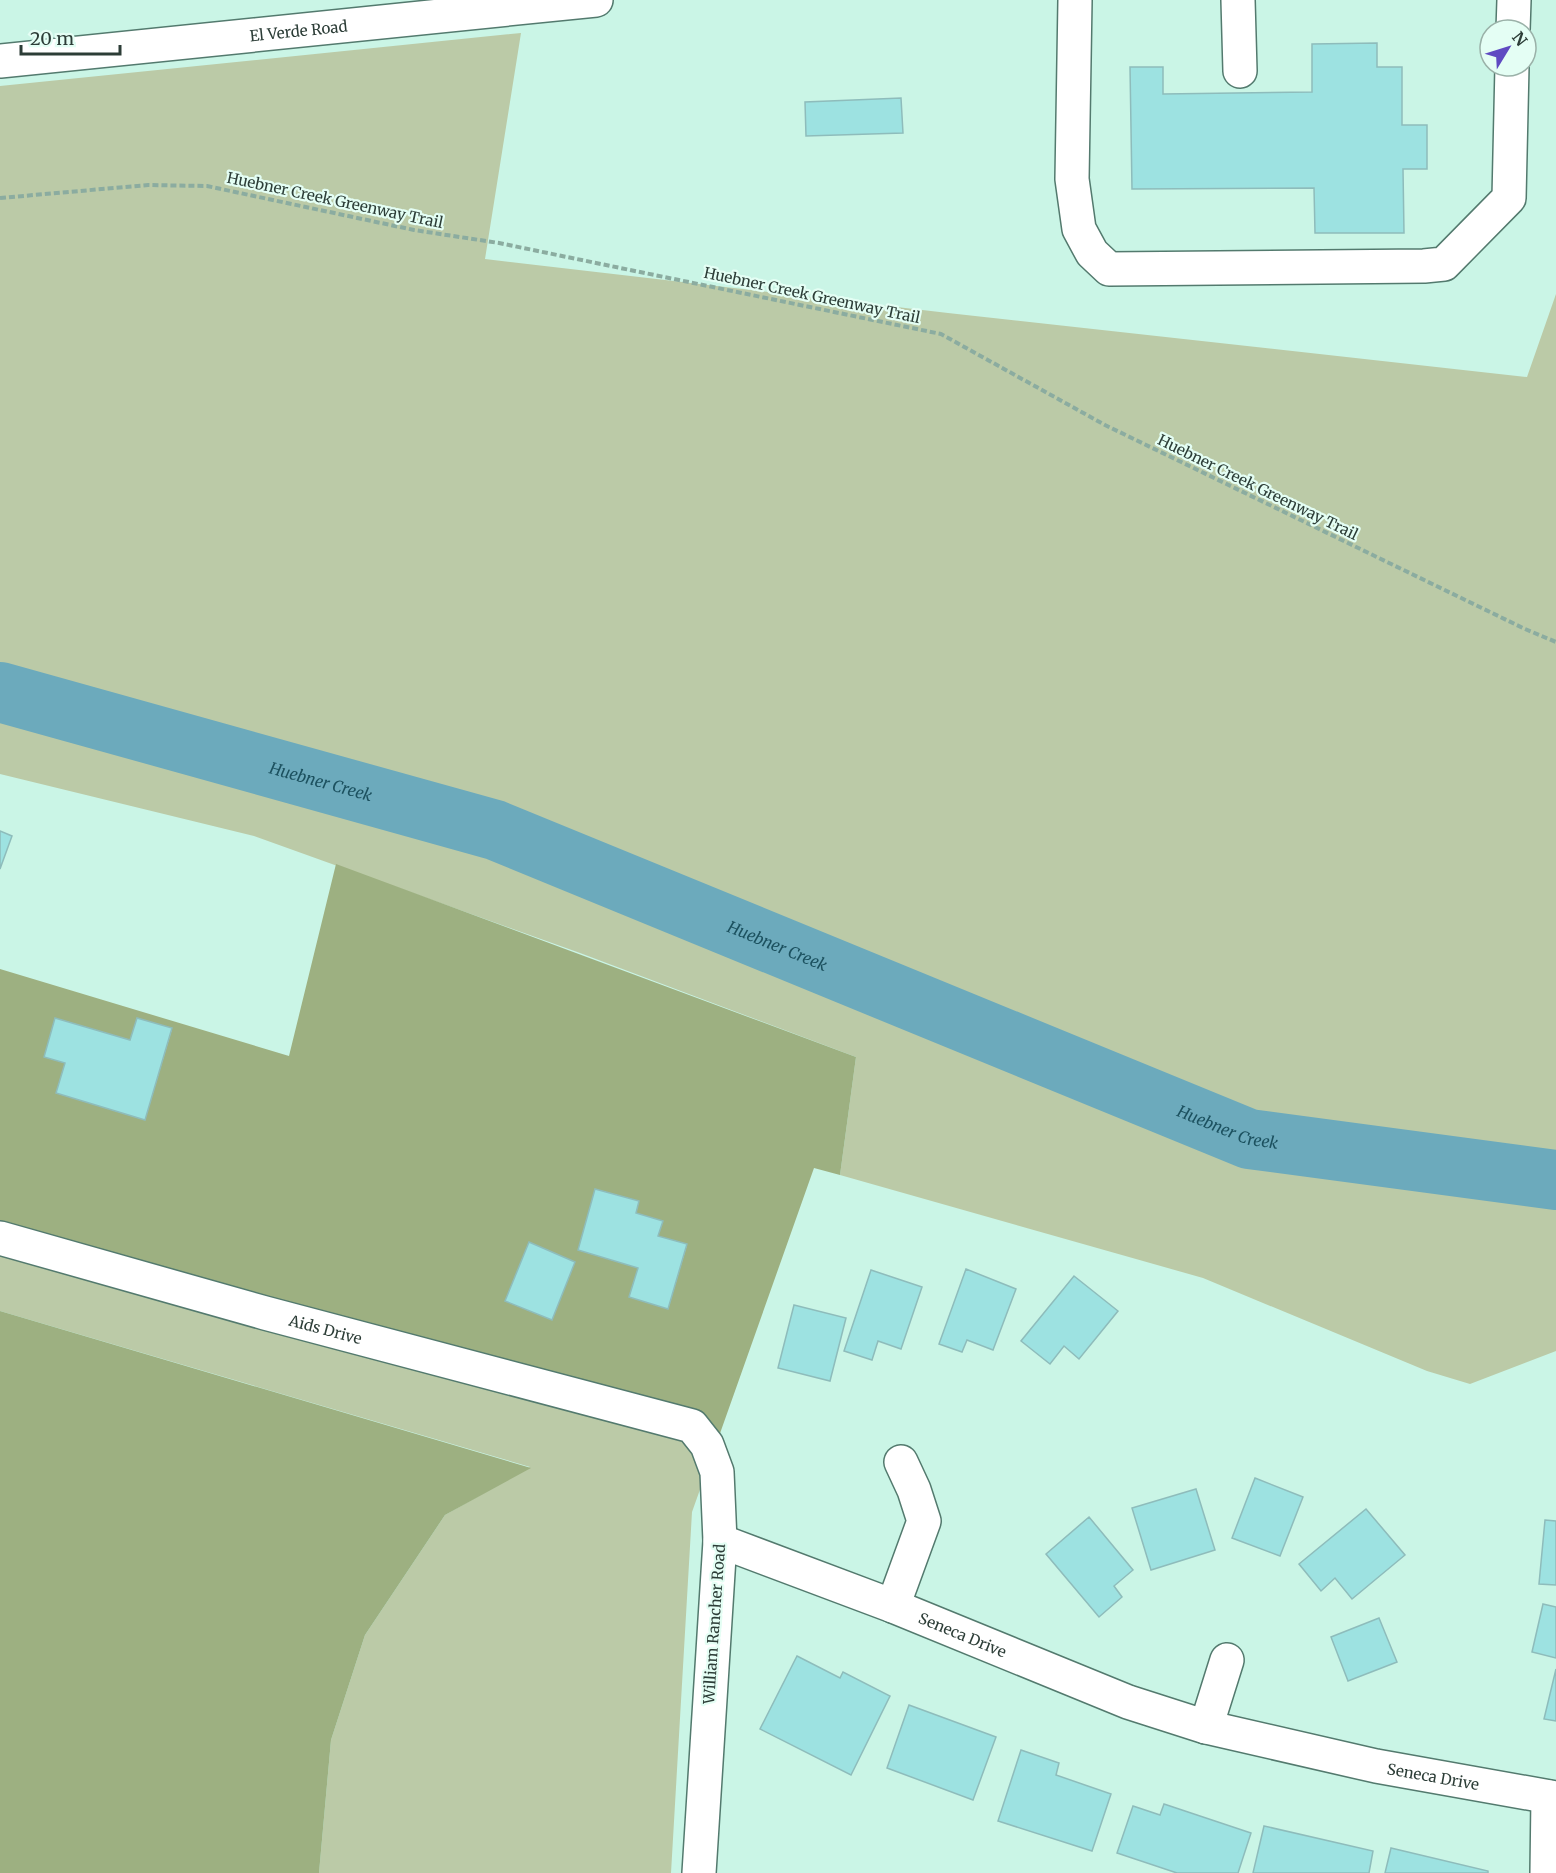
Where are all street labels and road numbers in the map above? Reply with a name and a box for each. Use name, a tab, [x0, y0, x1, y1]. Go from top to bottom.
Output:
street label: El Verde Road	[249, 16, 348, 45]
street label: Huebner Creek Greenway Trail	[225, 168, 445, 232]
street label: Huebner Creek Greenway Trail	[702, 263, 922, 327]
street label: Huebner Creek Greenway Trail	[1155, 430, 1362, 544]
street label: Aids Drive	[286, 1310, 364, 1348]
street label: William Rancher Road	[699, 1543, 729, 1706]
street label: Seneca Drive	[916, 1608, 1009, 1661]
street label: Seneca Drive	[1386, 1759, 1481, 1794]

